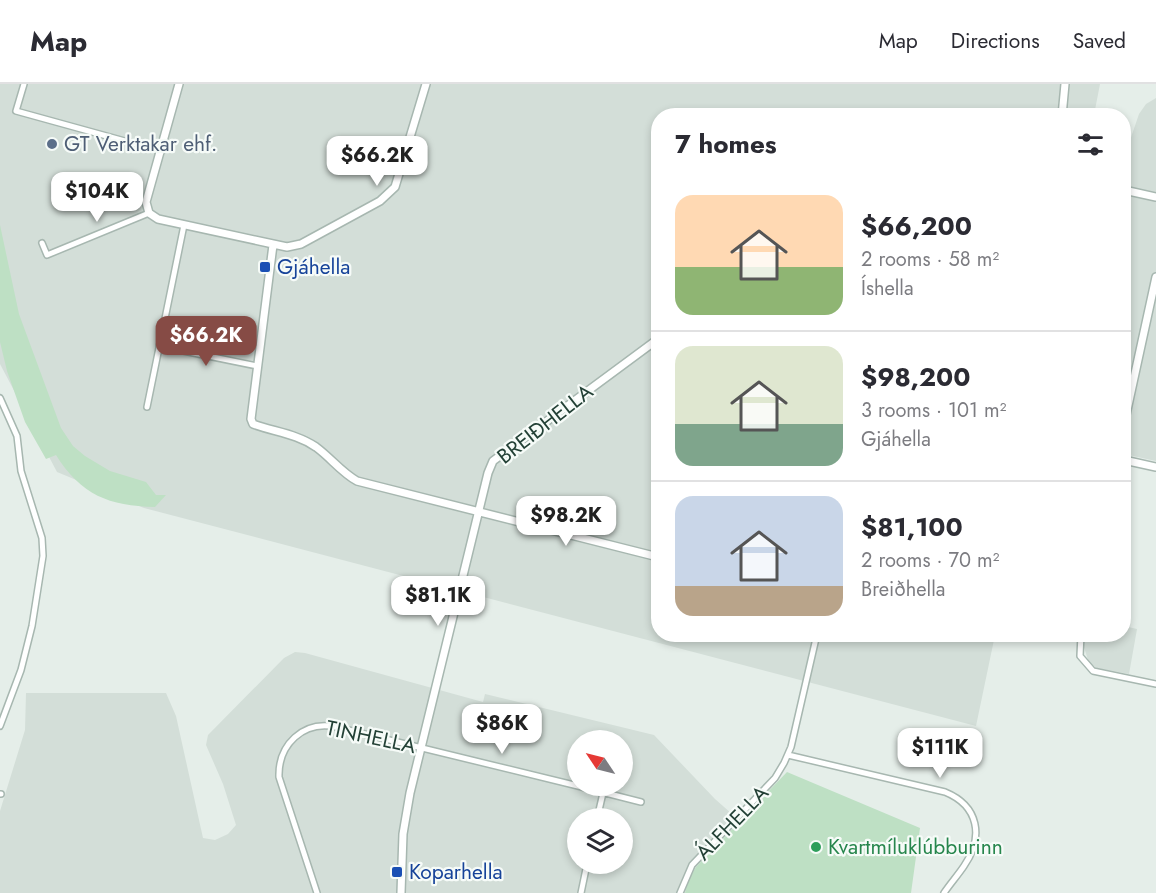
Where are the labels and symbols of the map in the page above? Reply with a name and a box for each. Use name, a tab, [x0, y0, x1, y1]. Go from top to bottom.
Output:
place label: GT Verktakar ehf.	[64, 129, 217, 159]
pin: $66.2K	[328, 136, 426, 187]
marker: GT Verktakar ehf.	[45, 137, 59, 151]
pin: $104K	[55, 172, 139, 223]
place label: Gjáhella	[277, 252, 350, 282]
marker: Gjáhella	[258, 260, 272, 274]
pin: $66.2K	[157, 316, 255, 367]
street label: BREIÐHELLA	[491, 377, 599, 471]
pin: $98.2K	[517, 496, 615, 547]
pin: $81.1K	[389, 576, 487, 627]
pin: $86K	[466, 704, 538, 755]
street label: TINHELLA	[323, 713, 419, 761]
pin: $111K	[898, 728, 982, 779]
north arrow	[567, 730, 633, 796]
street label: ÁLFHELLA	[689, 779, 775, 867]
place label: Kvartmíluklúbburinn	[828, 832, 1003, 862]
marker: Kvartmíluklúbburinn	[809, 840, 823, 854]
place label: Koparhella	[409, 857, 503, 887]
marker: Koparhella	[390, 865, 404, 879]

